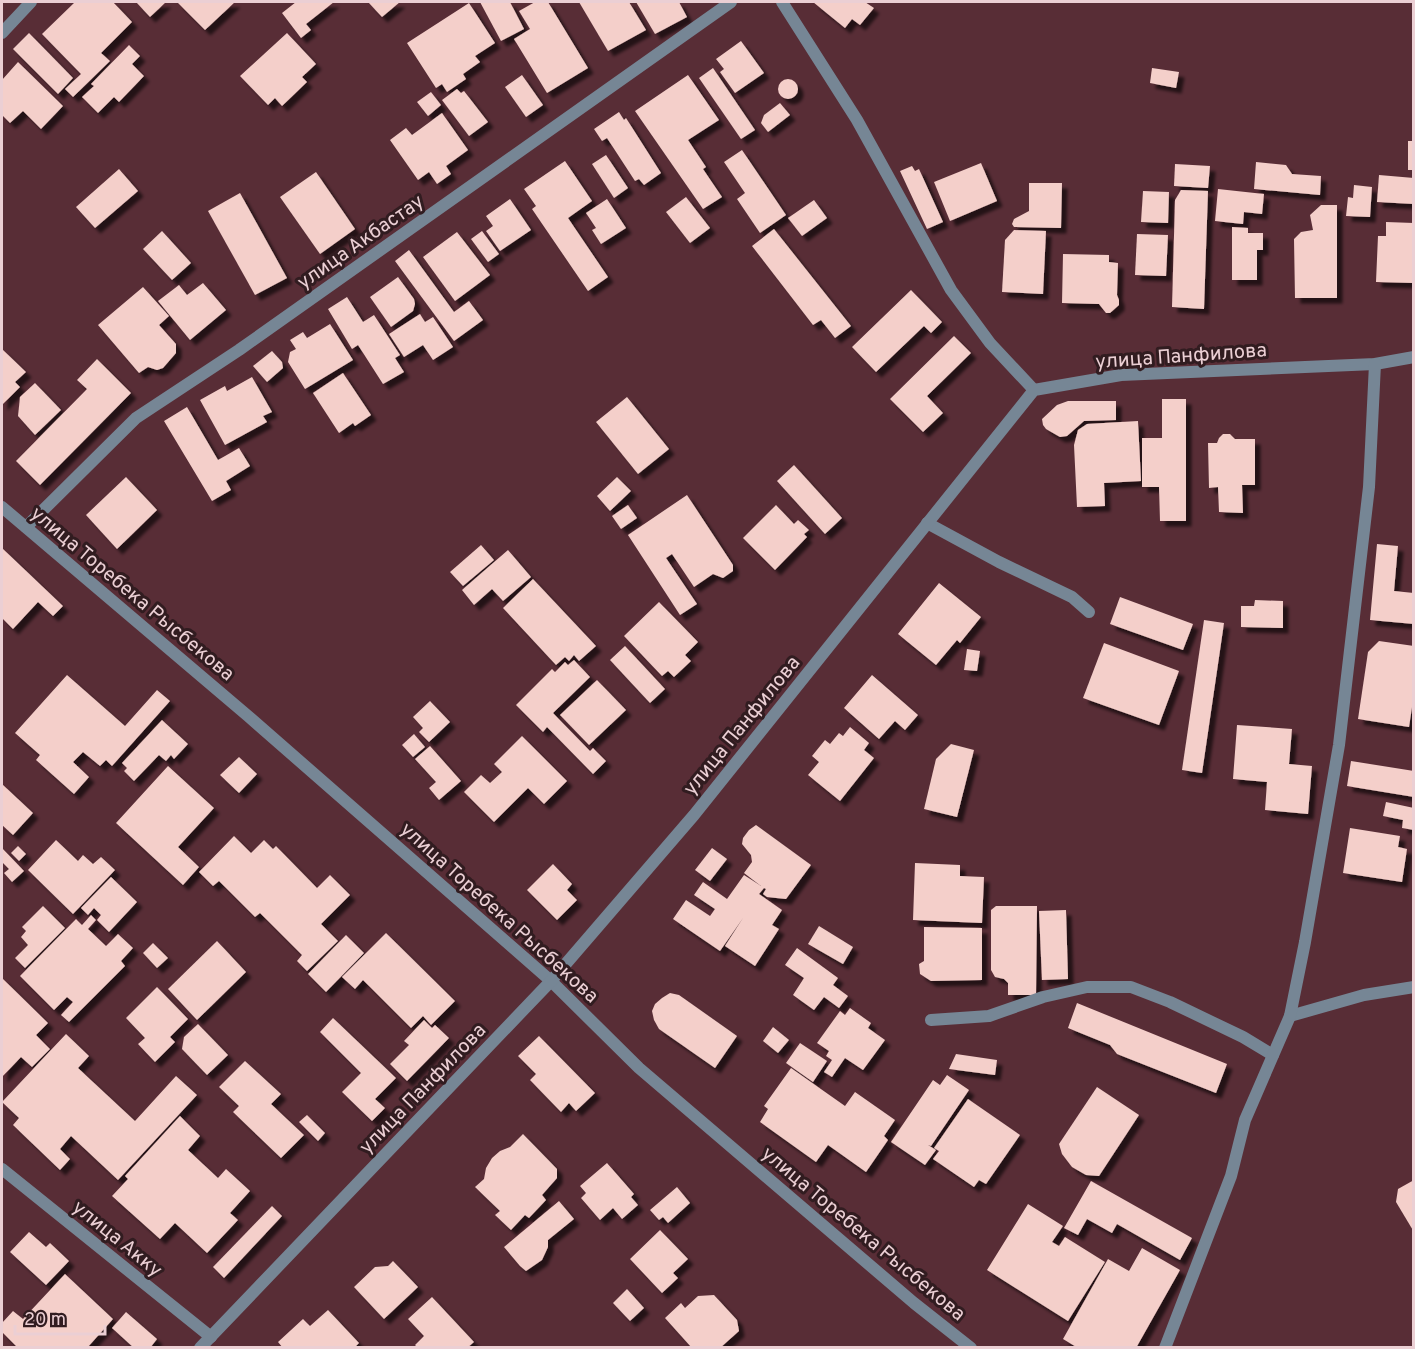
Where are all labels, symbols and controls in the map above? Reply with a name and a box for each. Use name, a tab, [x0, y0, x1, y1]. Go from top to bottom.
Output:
street label: улица Акбастау	[293, 189, 430, 296]
street label: улица Панфилова	[1094, 338, 1268, 376]
street label: улица Торебека Рысбекова	[24, 501, 239, 688]
street label: улица Панфилова	[678, 651, 807, 801]
street label: улица Торебека Рысбекова	[394, 817, 603, 1010]
street label: улица Панфилова	[354, 1018, 493, 1160]
street label: улица Торебека Рысбекова	[755, 1141, 970, 1328]
street label: улица Акку	[66, 1195, 167, 1284]
scale bar	[15, 1298, 105, 1336]
text: 20 m	[24, 1309, 66, 1332]

